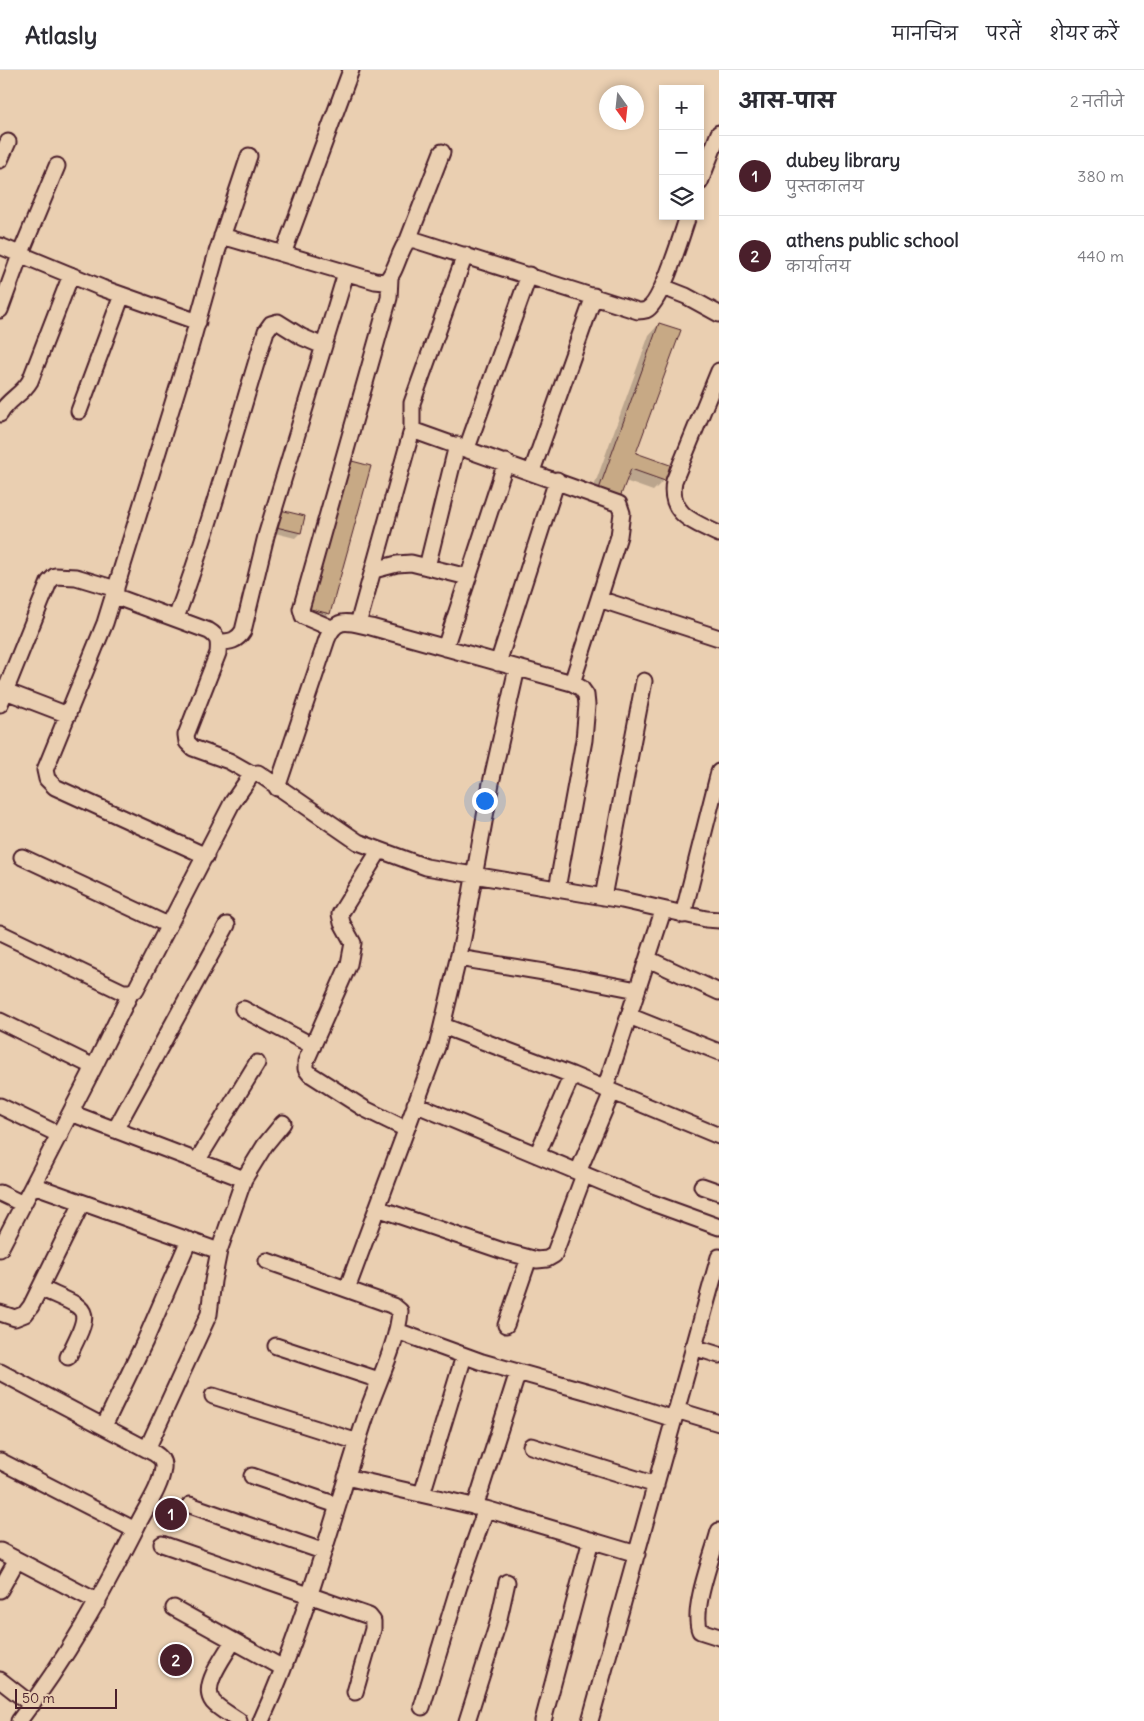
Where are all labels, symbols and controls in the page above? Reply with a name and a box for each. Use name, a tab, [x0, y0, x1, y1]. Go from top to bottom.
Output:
text: Atlasly	[25, 20, 97, 50]
text: मानचित्र	[892, 22, 958, 45]
text: परतें	[986, 22, 1021, 45]
text: शेयर करें	[1049, 22, 1119, 45]
north arrow	[599, 85, 644, 130]
map controls	[659, 85, 704, 220]
button: +	[659, 85, 704, 130]
text: आस-पास	[739, 87, 836, 114]
text: 2 नतीजे	[1070, 91, 1124, 111]
button: −	[659, 130, 704, 175]
text: dubey library	[786, 148, 900, 172]
text: 1	[752, 166, 758, 186]
text: 380 m	[1077, 166, 1124, 186]
button: layers	[659, 175, 704, 220]
text: पुस्तकालय	[786, 176, 864, 196]
text: athens public school	[786, 228, 959, 252]
text: 2	[751, 246, 759, 266]
text: 440 m	[1077, 246, 1124, 266]
text: कार्यालय	[786, 256, 851, 276]
your location	[472, 788, 498, 814]
pin: 1	[155, 1495, 187, 1533]
pin: 2	[160, 1641, 192, 1679]
scale bar	[15, 1686, 118, 1709]
text: 50 m	[22, 1689, 55, 1707]

